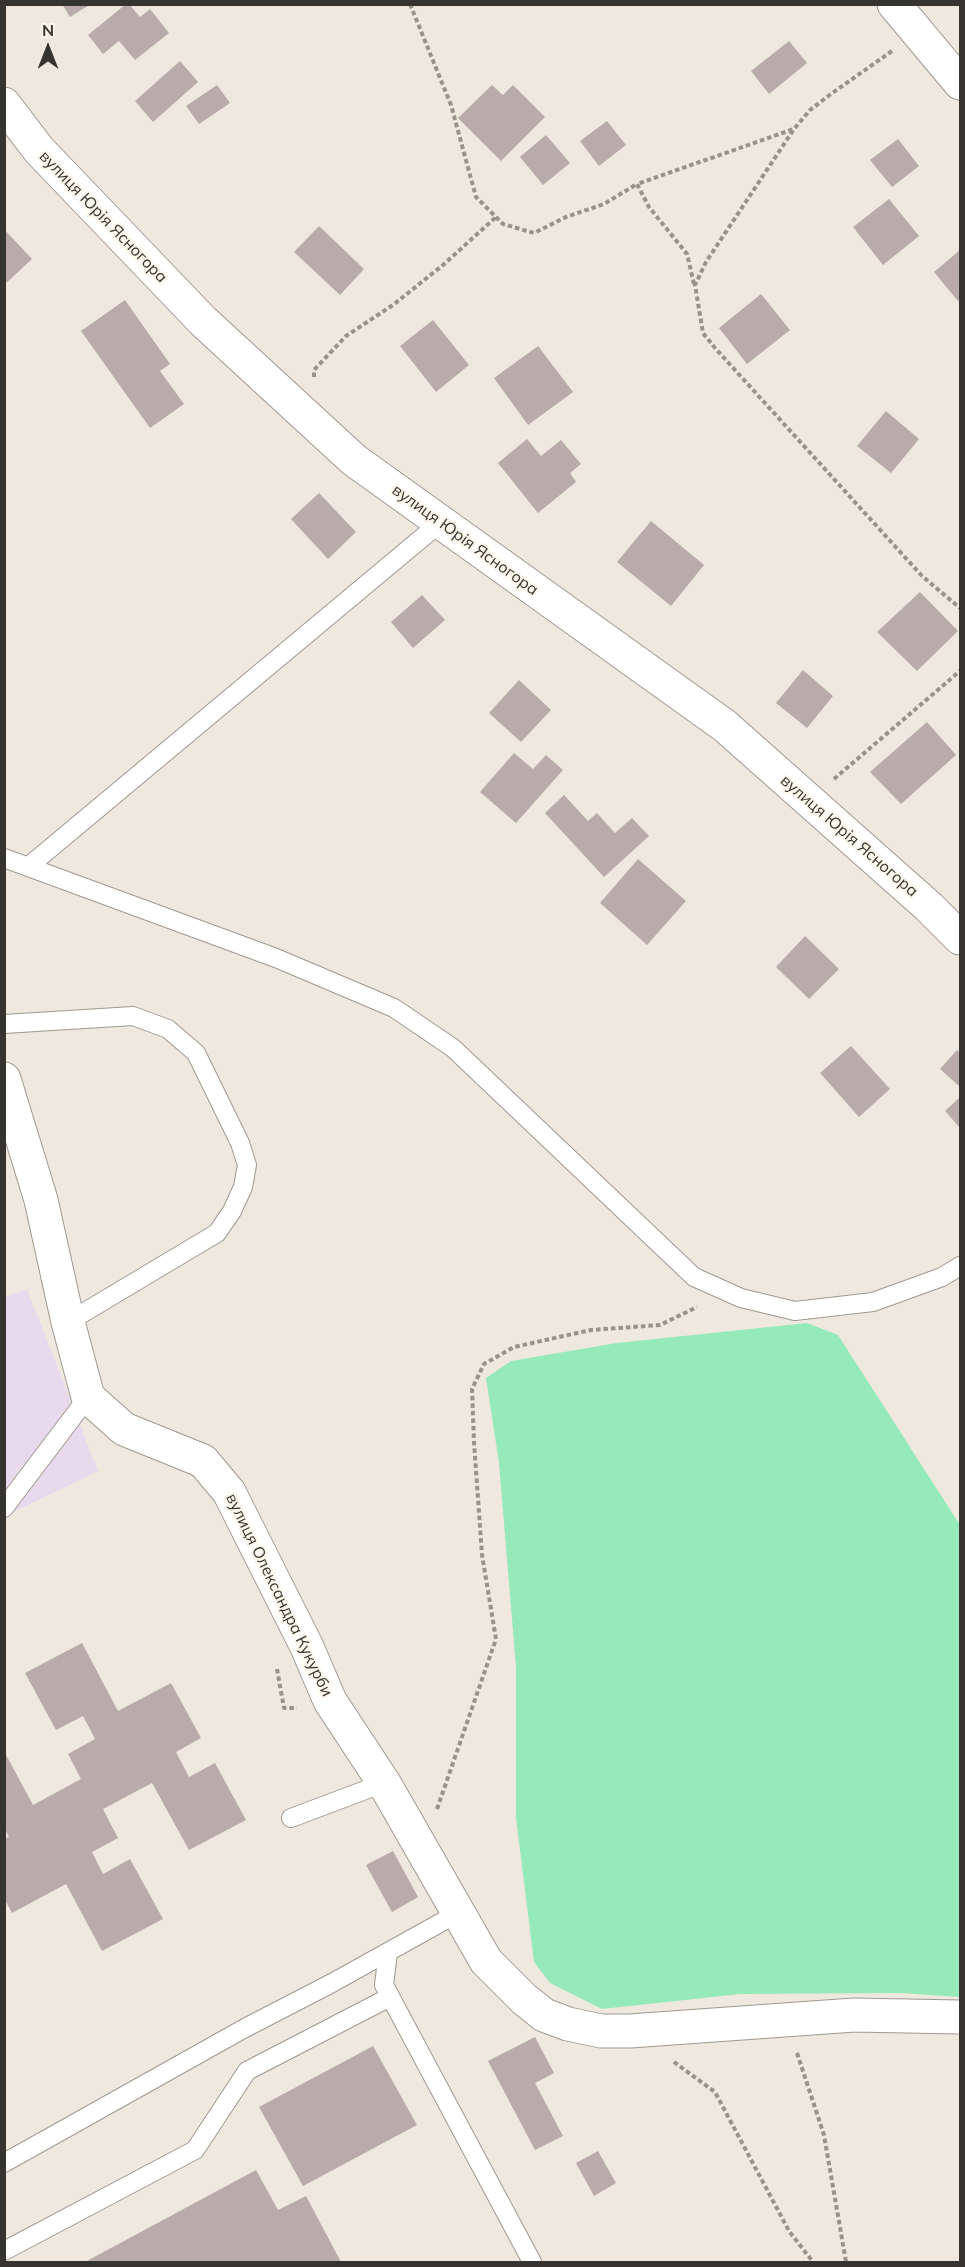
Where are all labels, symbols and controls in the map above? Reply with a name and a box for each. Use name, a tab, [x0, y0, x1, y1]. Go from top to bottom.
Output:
north arrow	[18, 18, 78, 78]
text: N	[42, 20, 54, 40]
street label: вулиця Юрія Ясногора	[35, 147, 171, 287]
street label: вулиця Юрія Ясногора	[388, 481, 542, 599]
street label: вулиця Юрія Ясногора	[776, 771, 922, 901]
street label: вулиця Олександра Кукурби	[221, 1490, 337, 1700]

